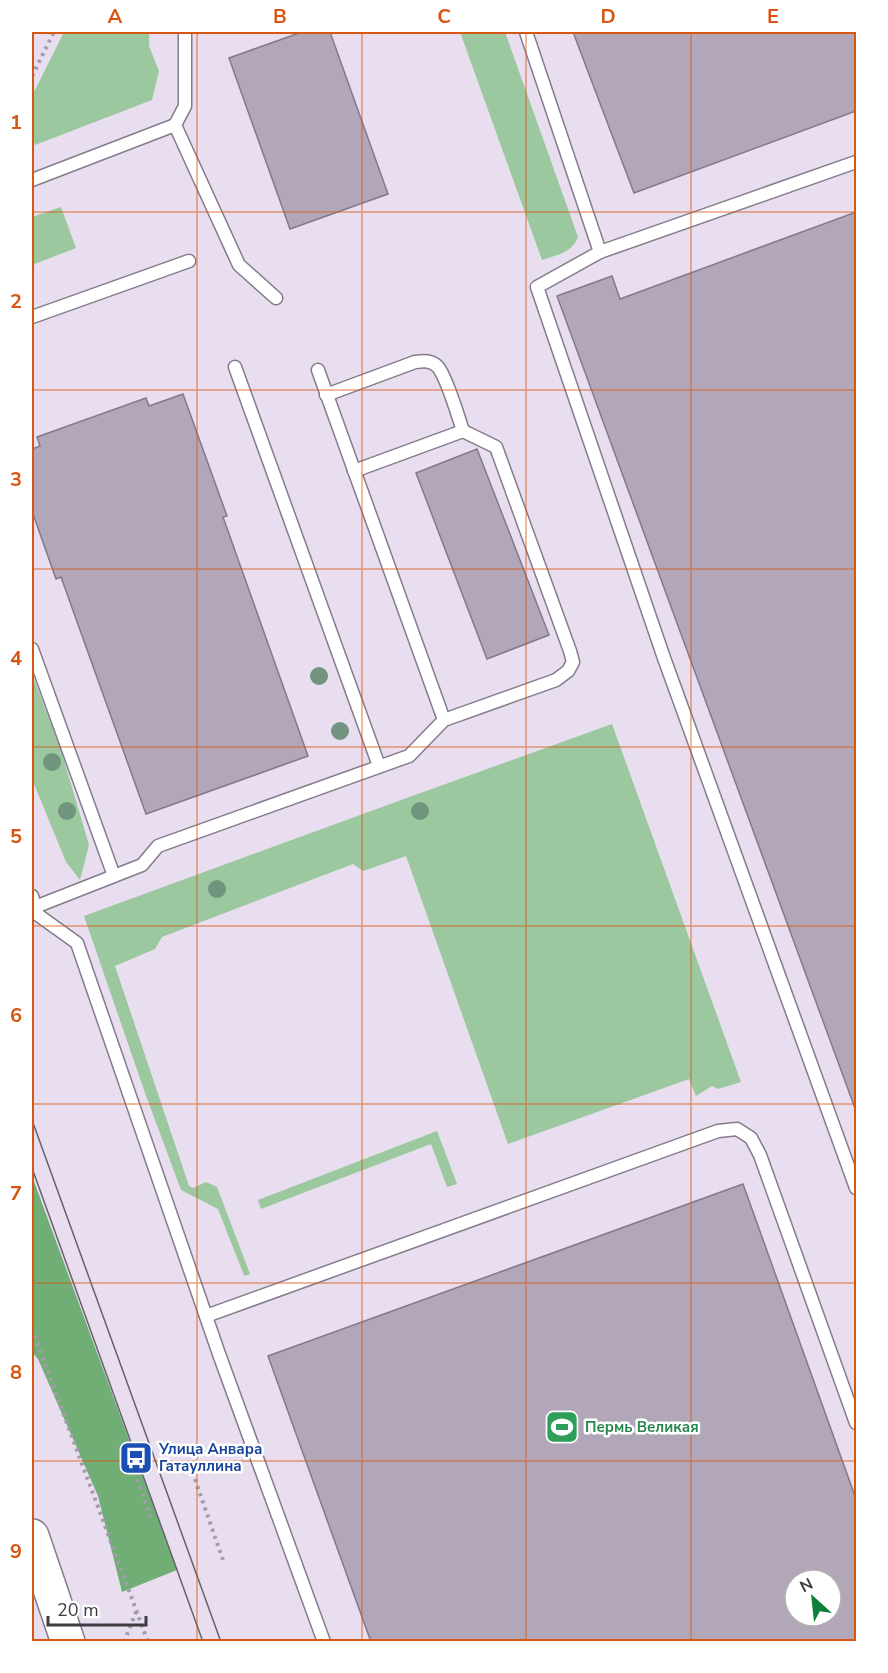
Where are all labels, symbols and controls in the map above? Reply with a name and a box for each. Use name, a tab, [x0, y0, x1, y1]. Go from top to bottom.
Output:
text: A	[108, 3, 123, 30]
text: B	[273, 3, 287, 30]
text: C	[437, 3, 451, 30]
text: D	[600, 3, 616, 30]
text: E	[767, 3, 779, 30]
text: 1	[10, 109, 22, 136]
text: 2	[10, 288, 22, 315]
text: 3	[10, 466, 22, 493]
text: 4	[10, 645, 22, 672]
text: 5	[10, 823, 22, 850]
text: 6	[10, 1002, 22, 1029]
text: 7	[10, 1180, 22, 1207]
text: 8	[10, 1359, 22, 1386]
sports icon: Пермь Великая	[544, 1409, 580, 1445]
place label: Пермь Великая	[585, 1417, 699, 1437]
place label: Улица Анвара Гатауллина	[158, 1439, 262, 1476]
bus stop icon: Улица Анвара Гатауллина	[118, 1440, 154, 1476]
text: 9	[10, 1538, 22, 1565]
north arrow	[783, 1568, 843, 1628]
text: N	[796, 1573, 817, 1598]
scale bar	[48, 1589, 146, 1627]
text: 20 m	[57, 1598, 99, 1622]

